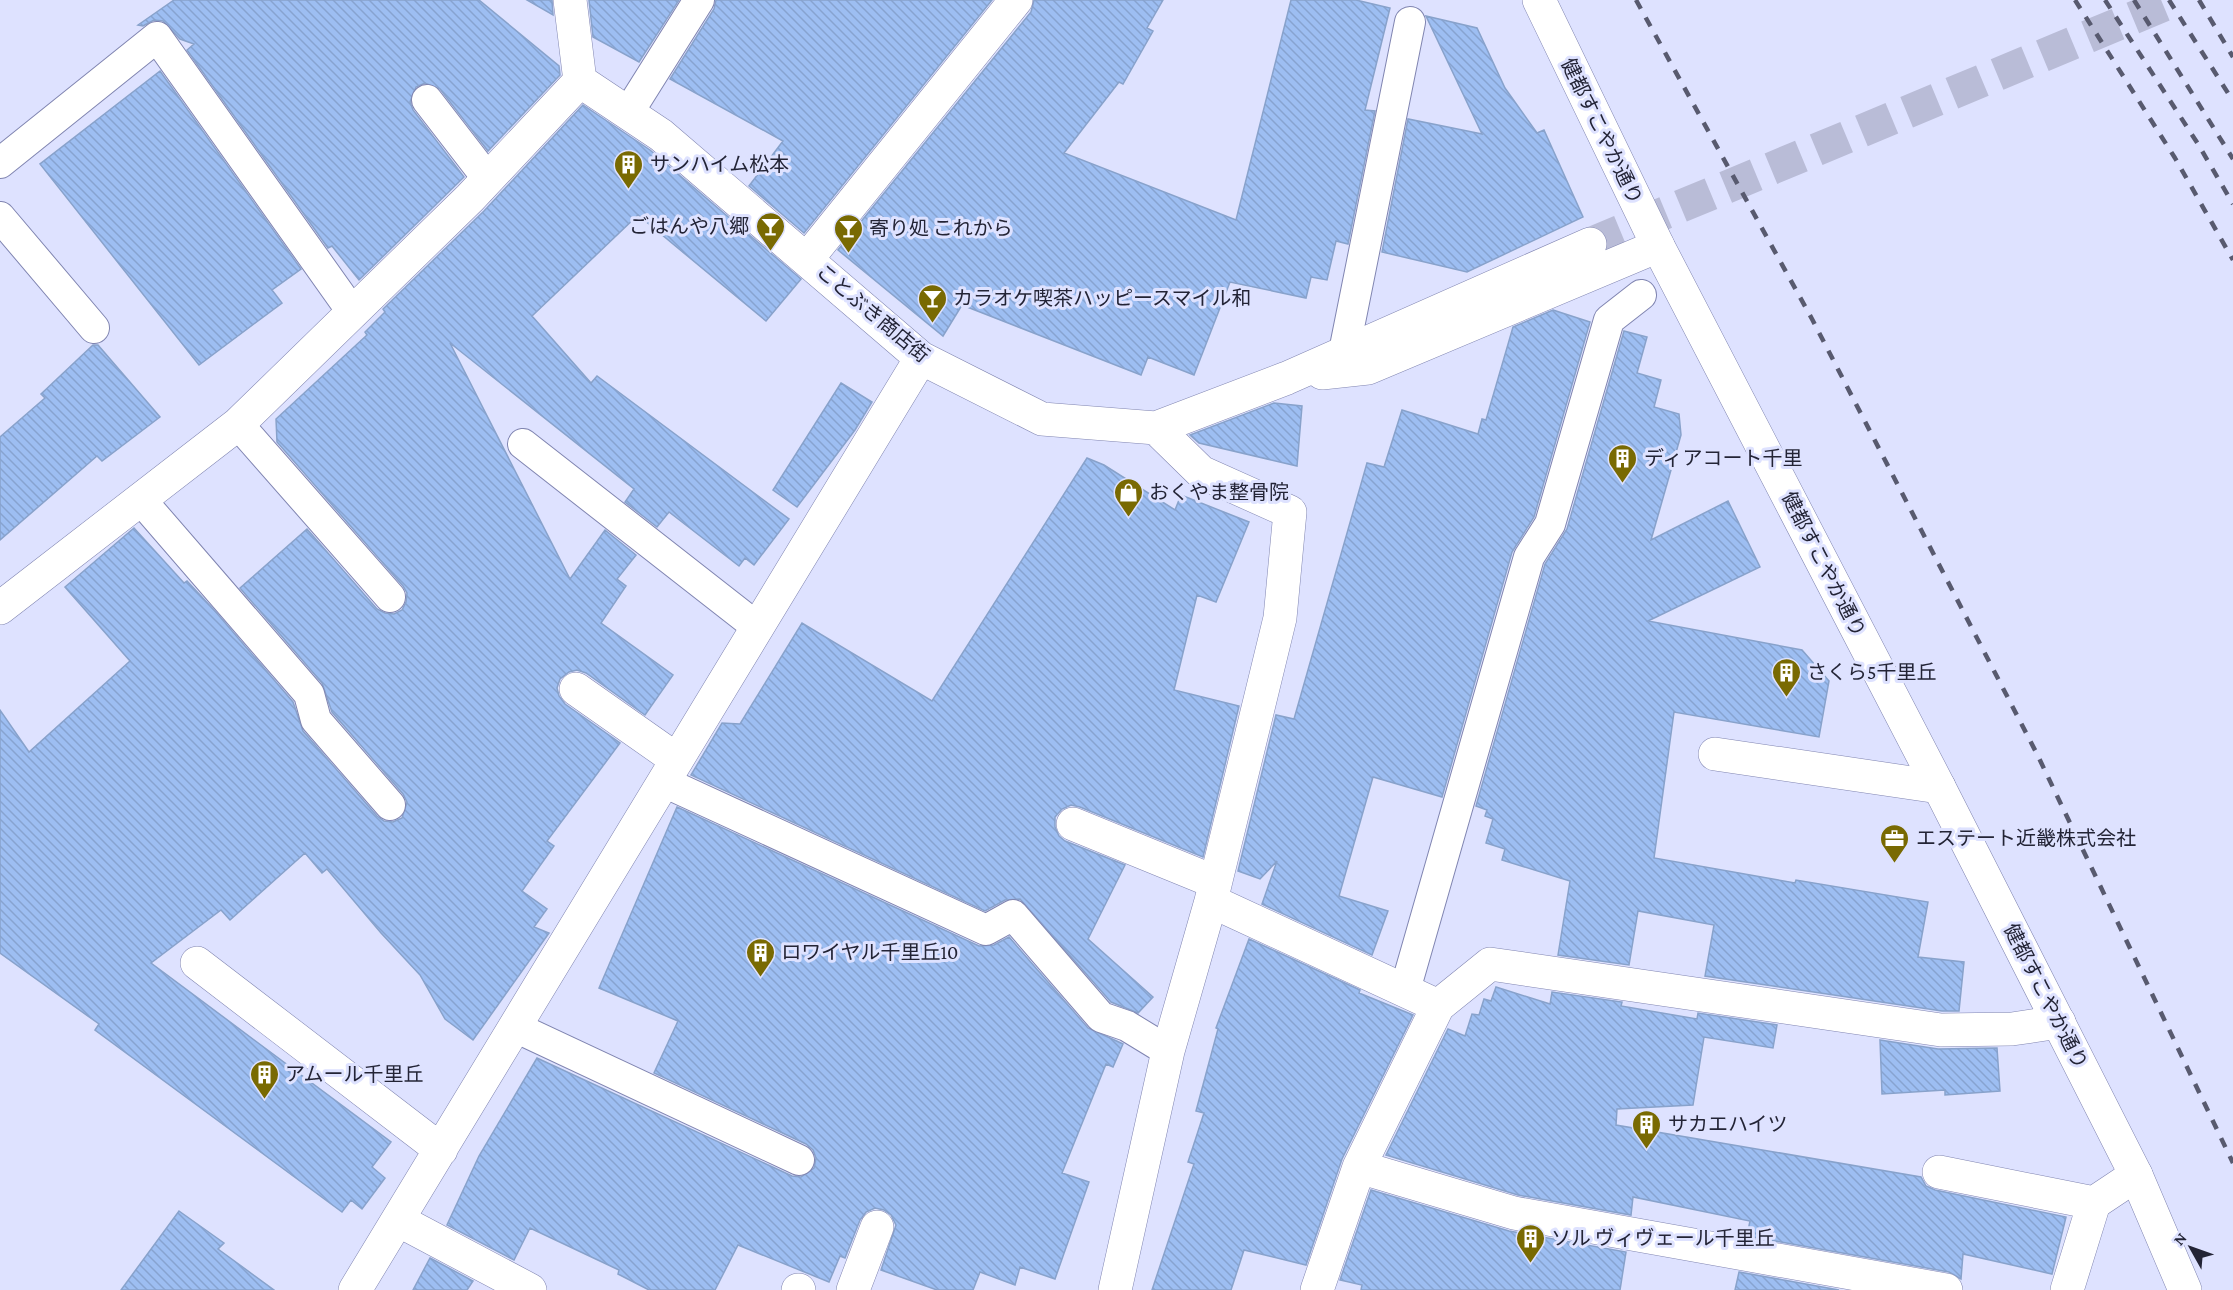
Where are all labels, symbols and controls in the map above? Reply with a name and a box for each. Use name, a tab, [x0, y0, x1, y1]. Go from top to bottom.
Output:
street label: 健都すこやか通り	[1557, 54, 1647, 208]
building icon: サンハイム松本	[613, 148, 645, 190]
place label: サンハイム松本	[650, 153, 789, 175]
bar icon: ごはんや八郷	[754, 210, 786, 252]
bar icon: 寄り処 これから	[832, 212, 864, 254]
place label: ごはんや八郷	[629, 215, 749, 237]
place label: 寄り処 これから	[869, 217, 1013, 239]
street label: ことぶき商店街	[812, 260, 934, 366]
bar icon: カラオケ喫茶ハッピースマイル和	[916, 282, 948, 324]
place label: カラオケ喫茶ハッピースマイル和	[953, 287, 1251, 309]
building icon: ディアコート千里	[1607, 442, 1639, 484]
place label: ディアコート千里	[1644, 447, 1803, 469]
shop icon: おくやま整骨院	[1112, 476, 1144, 518]
place label: おくやま整骨院	[1149, 481, 1289, 503]
street label: 健都すこやか通り	[1778, 488, 1870, 640]
building icon: さくら5千里丘	[1770, 656, 1802, 698]
place label: さくら5千里丘	[1807, 661, 1936, 683]
office icon: エステート近畿株式会社	[1879, 822, 1911, 864]
place label: エステート近畿株式会社	[1916, 827, 2136, 849]
street label: 健都すこやか通り	[2000, 920, 2092, 1072]
building icon: ロワイヤル千里丘10	[744, 936, 776, 978]
place label: ロワイヤル千里丘10	[781, 941, 958, 963]
building icon: アムール千里丘	[248, 1058, 280, 1100]
place label: アムール千里丘	[285, 1063, 424, 1085]
building icon: サカエハイツ	[1631, 1108, 1663, 1150]
place label: サカエハイツ	[1668, 1113, 1788, 1135]
north arrow	[2161, 1218, 2221, 1278]
building icon: ソル ヴィヴェール千里丘	[1514, 1222, 1546, 1264]
place label: ソル ヴィヴェール千里丘	[1551, 1227, 1775, 1249]
text: N	[2170, 1229, 2190, 1248]

